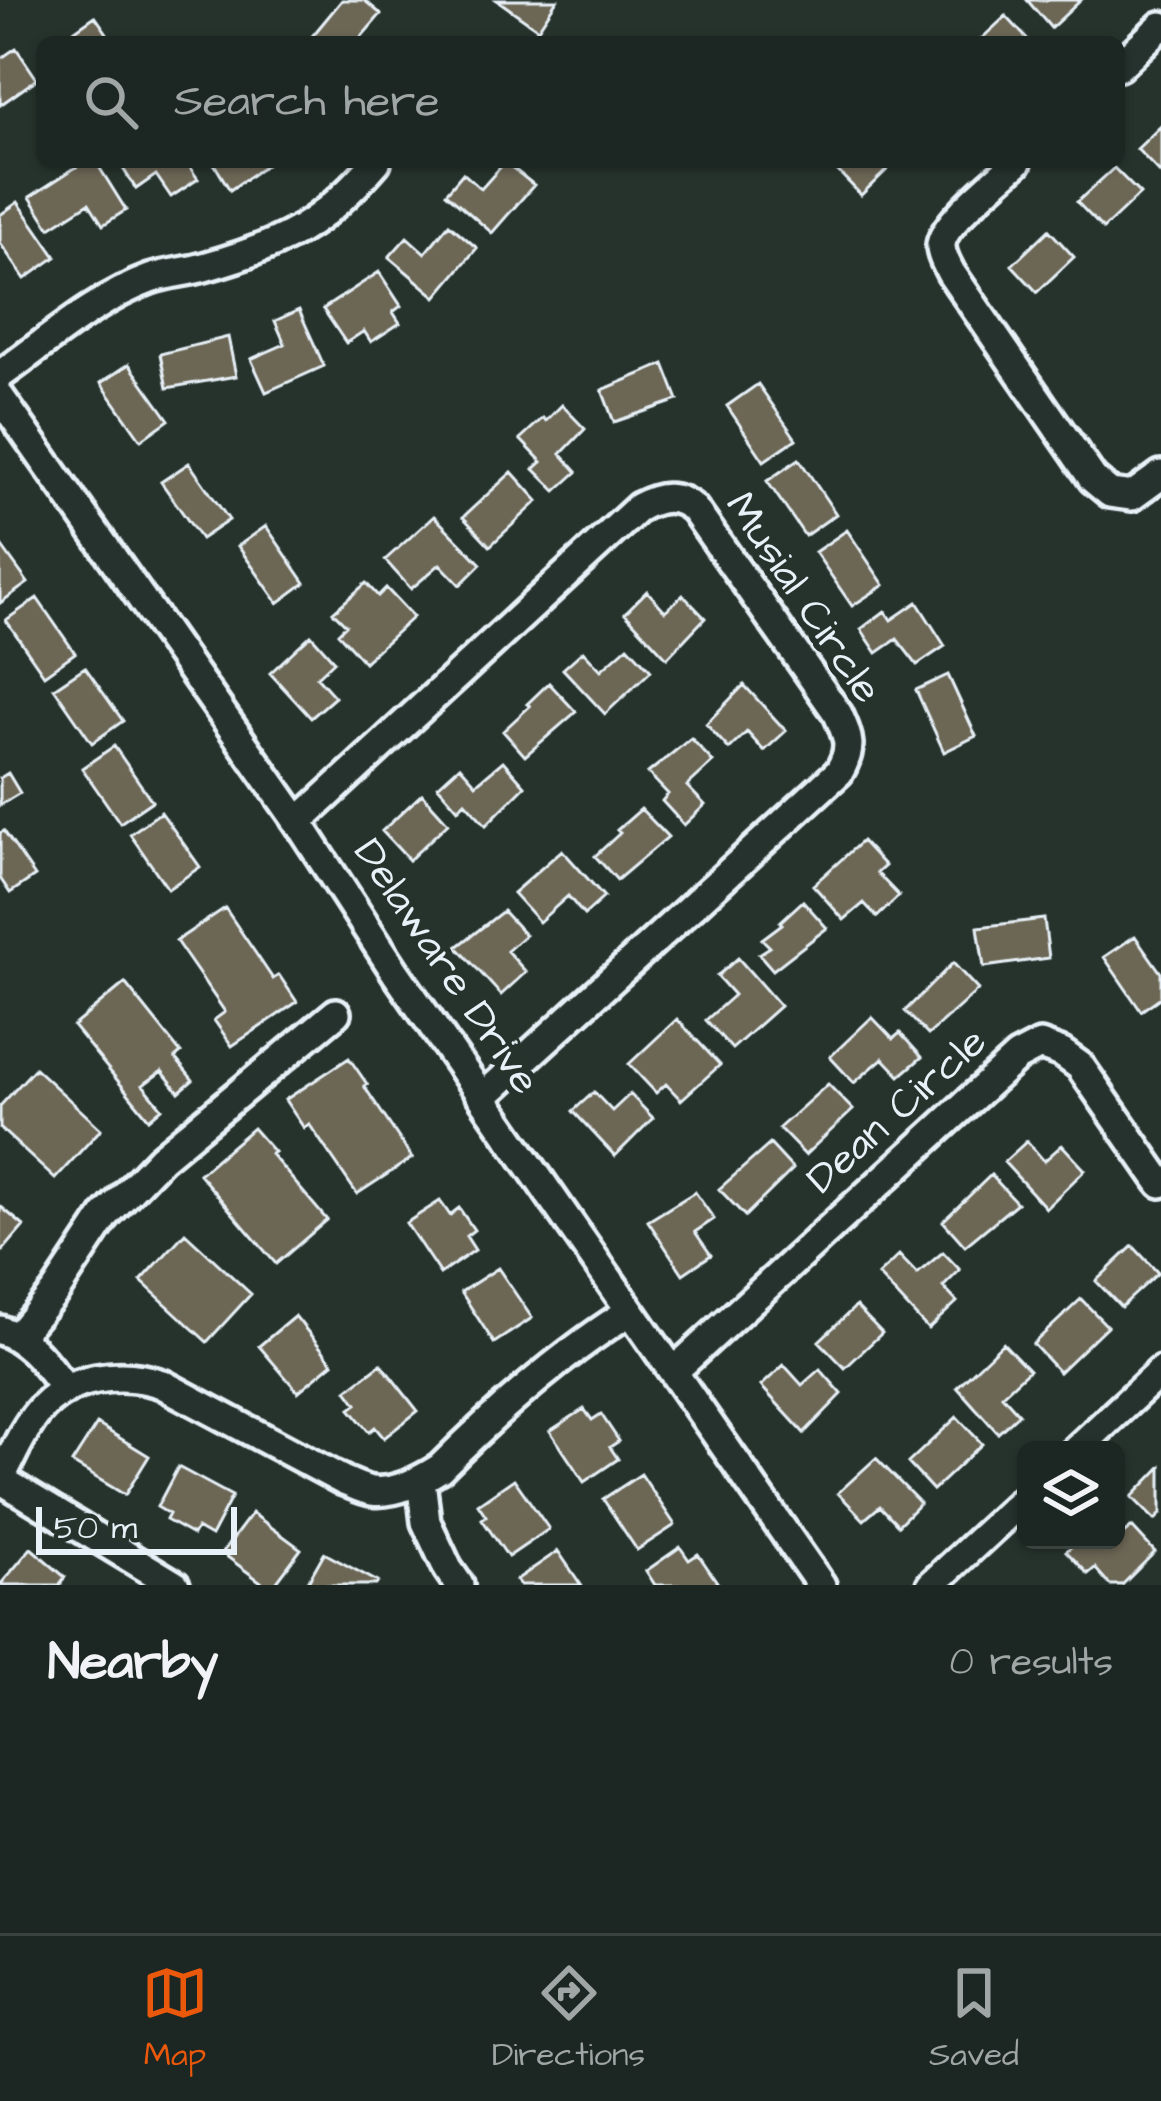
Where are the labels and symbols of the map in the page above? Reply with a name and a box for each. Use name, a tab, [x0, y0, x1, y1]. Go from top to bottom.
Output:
street label: Musial Circle	[711, 481, 895, 715]
street label: Delaware Drive	[339, 828, 553, 1106]
street label: Dean Circle	[794, 1014, 1000, 1208]
scale bar	[36, 1501, 237, 1554]

